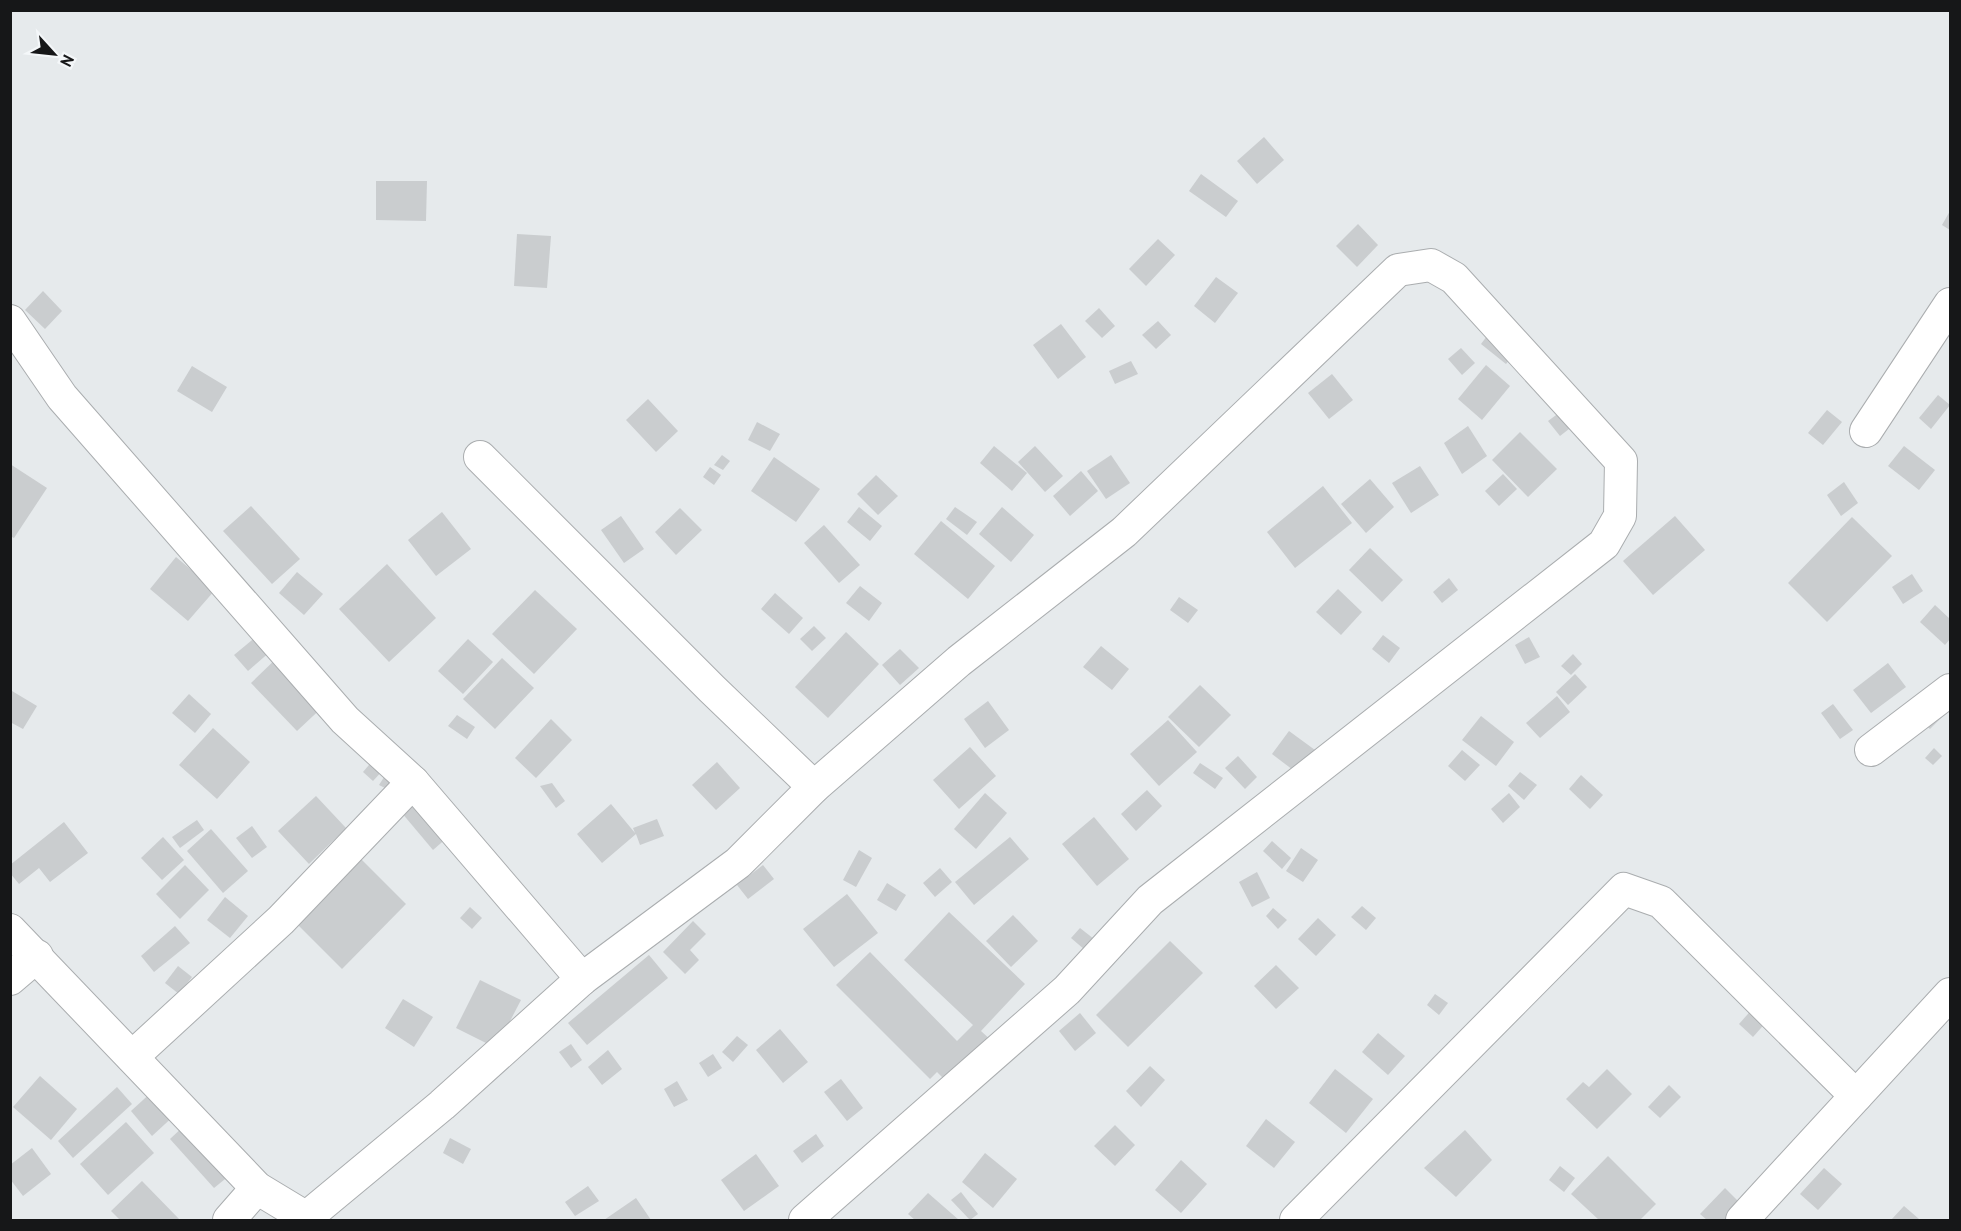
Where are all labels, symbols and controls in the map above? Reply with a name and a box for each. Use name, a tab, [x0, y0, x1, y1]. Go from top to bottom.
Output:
north arrow	[24, 24, 84, 84]
text: N	[56, 52, 79, 70]

